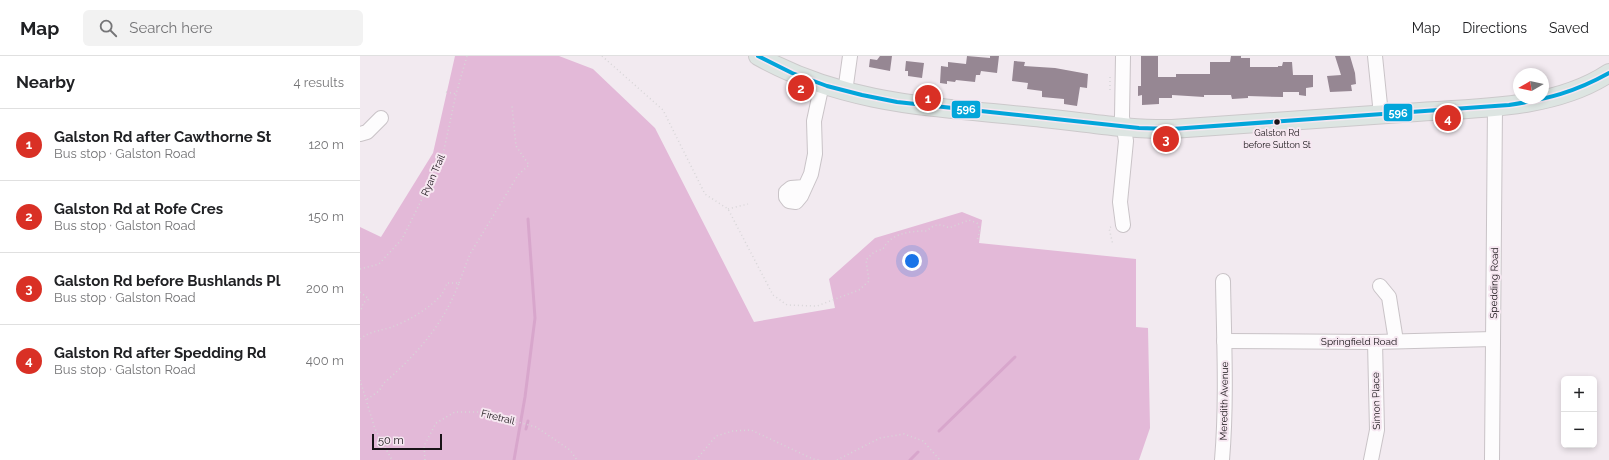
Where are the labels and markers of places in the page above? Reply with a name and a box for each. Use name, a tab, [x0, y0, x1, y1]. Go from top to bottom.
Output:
pin: 2	[788, 73, 814, 103]
pin: 1	[915, 83, 941, 113]
pin: 4	[1435, 103, 1461, 133]
marker: Galston Rd before Sutton St	[1272, 117, 1282, 127]
pin: 3	[1153, 124, 1179, 154]
place label: Galston Rd before Sutton St	[1243, 128, 1311, 150]

